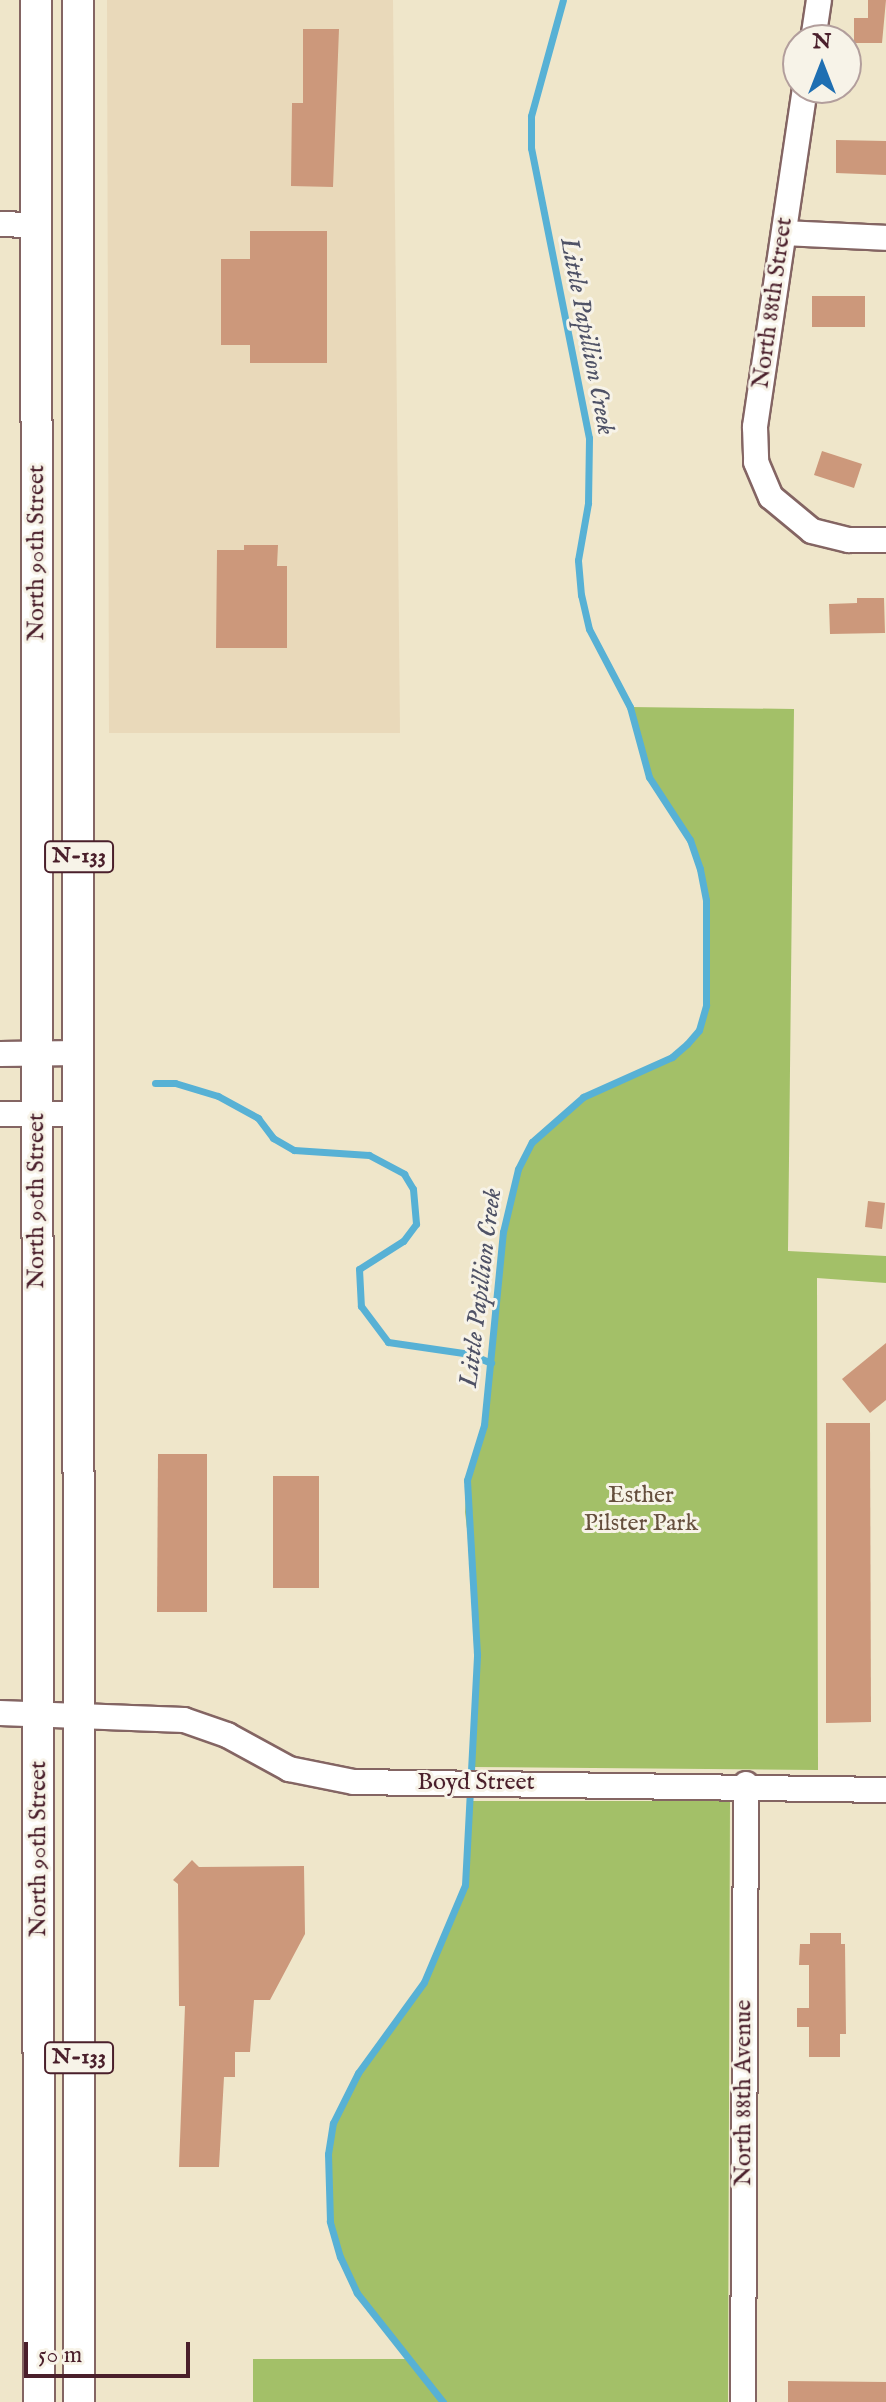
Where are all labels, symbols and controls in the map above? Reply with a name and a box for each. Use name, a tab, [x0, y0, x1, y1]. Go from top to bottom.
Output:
north arrow	[782, 24, 862, 104]
text: N	[812, 28, 832, 56]
street label: North 88th Street	[747, 215, 799, 391]
water label: Little Papillion Creek	[553, 235, 621, 437]
street label: North 90th Street	[23, 465, 51, 641]
road number: N-133	[43, 839, 115, 875]
street label: North 90th Street	[23, 1113, 51, 1289]
water label: Little Papillion Creek	[453, 1187, 509, 1389]
park label: Esther Pilster Park	[584, 1482, 698, 1538]
street label: North 90th Street	[25, 1761, 53, 1937]
street label: Boyd Street	[417, 1769, 535, 1797]
street label: North 88th Avenue	[730, 2000, 758, 2186]
road number: N-133	[43, 2040, 115, 2076]
scale bar	[28, 2326, 194, 2376]
text: 50 m	[38, 2340, 82, 2371]

